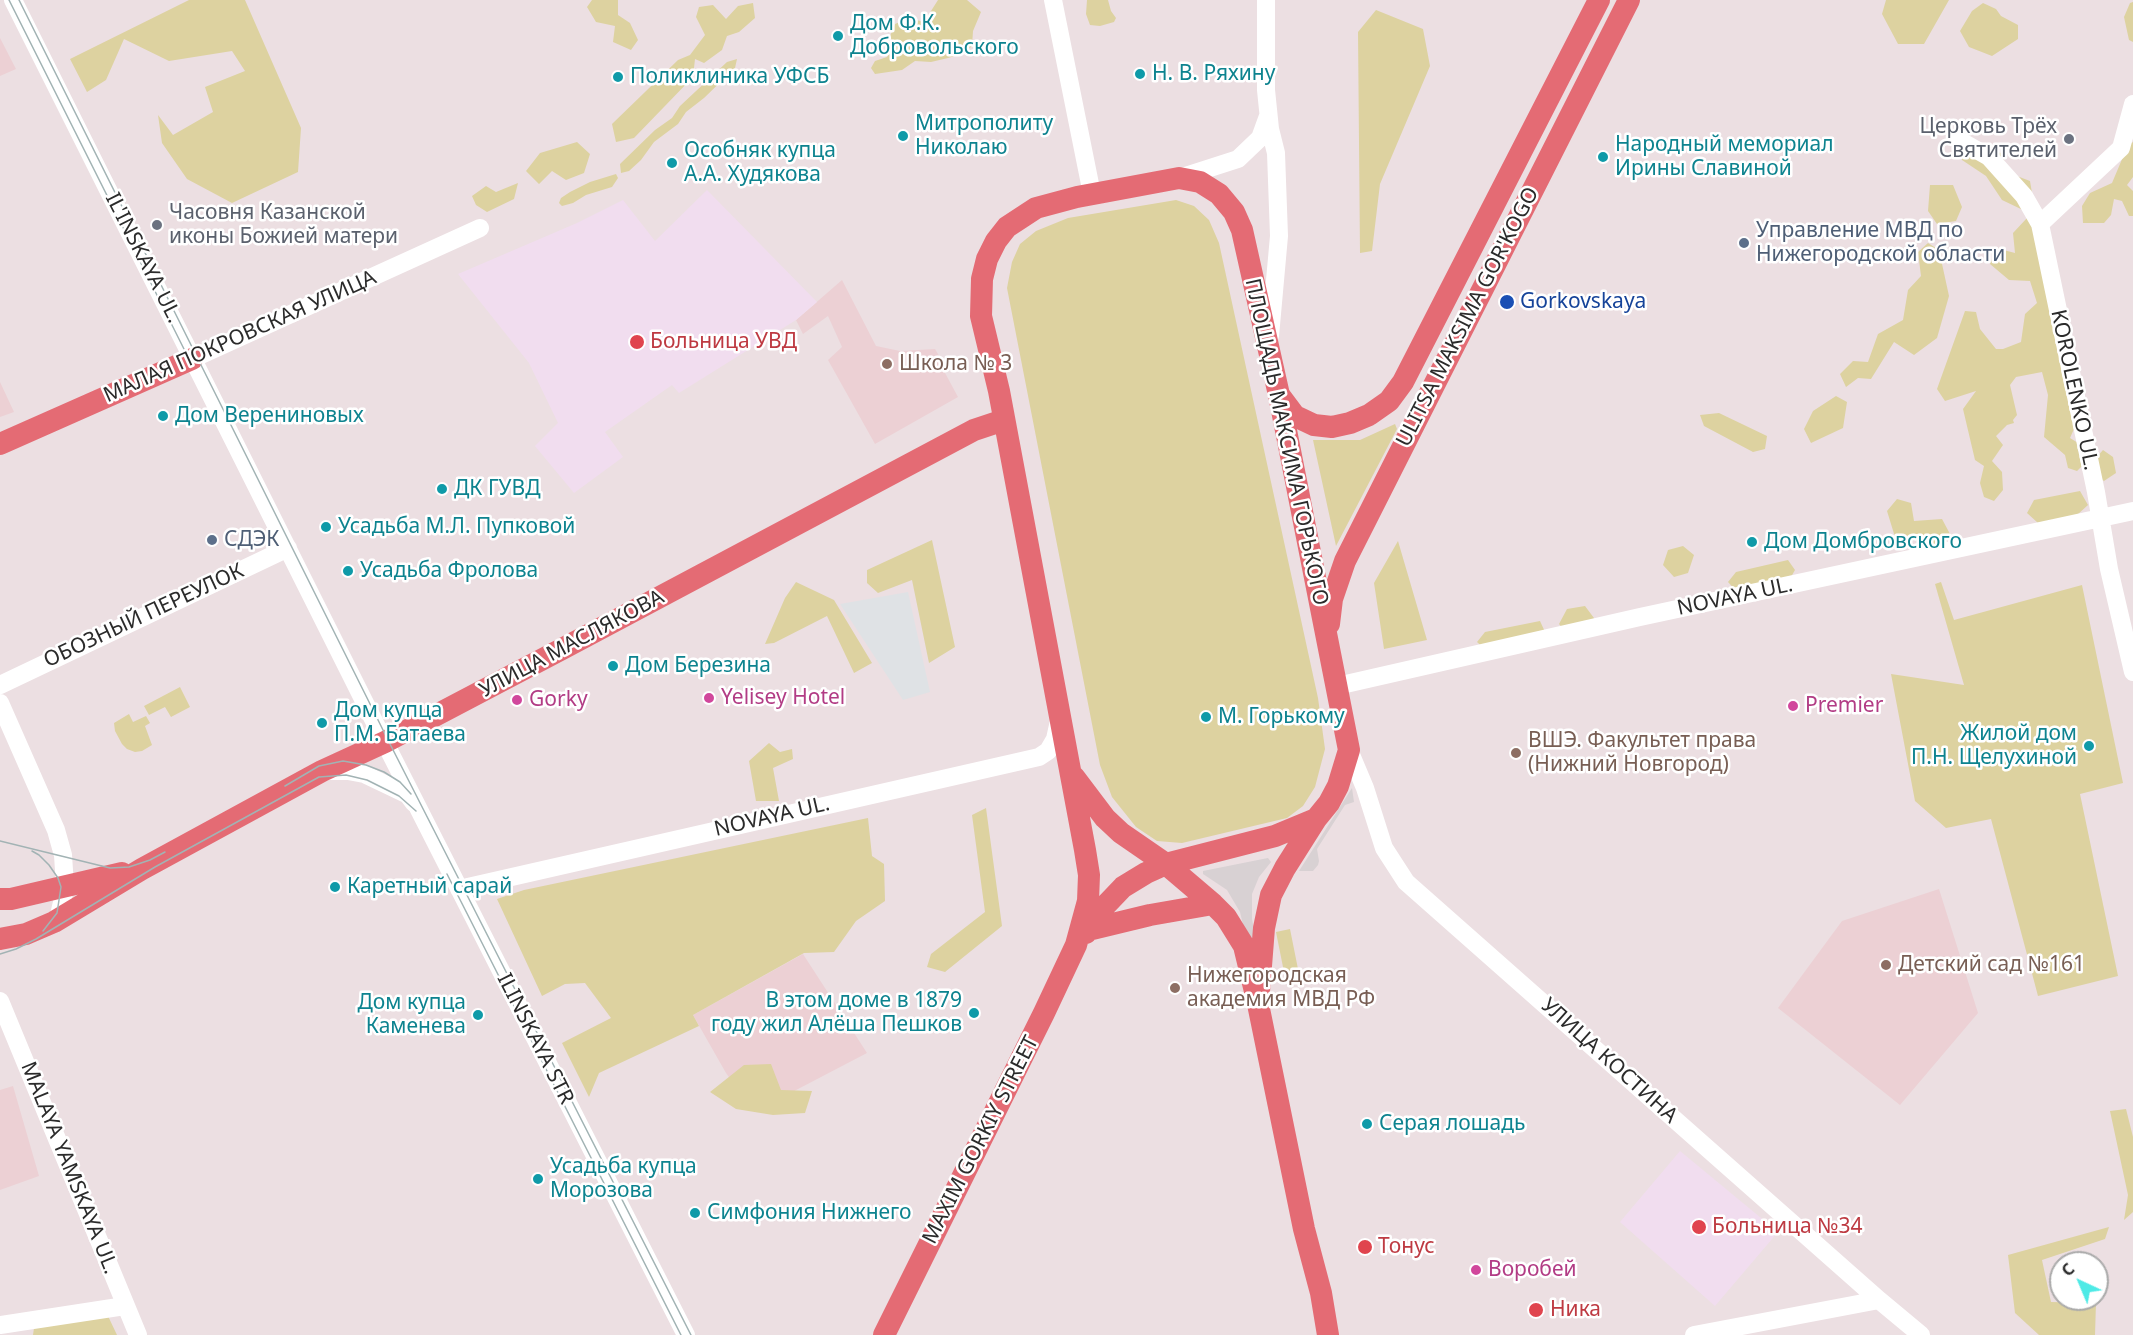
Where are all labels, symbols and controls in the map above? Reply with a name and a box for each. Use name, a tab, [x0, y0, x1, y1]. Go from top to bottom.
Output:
place label: Дом Ф.К. Добровольского	[850, 11, 1019, 61]
marker: Дом Ф.К. Добровольского	[831, 29, 845, 43]
place label: Н. В. Ряхину	[1152, 61, 1275, 87]
place label: Поликлиника УФСБ	[630, 64, 829, 90]
marker: Н. В. Ряхину	[1133, 67, 1147, 81]
marker: Поликлиника УФСБ	[611, 70, 625, 84]
place label: Митрополиту Николаю	[915, 111, 1053, 161]
place label: Церковь Трёх Святителей	[1919, 114, 2057, 164]
marker: Митрополиту Николаю	[896, 129, 910, 143]
place label: Народный мемориал Ирины Славиной	[1615, 132, 1834, 182]
marker: Церковь Трёх Святителей	[2062, 132, 2076, 146]
place label: Особняк купца А.А. Худякова	[684, 138, 836, 188]
marker: Народный мемориал Ирины Славиной	[1596, 150, 1610, 164]
marker: Особняк купца А.А. Худякова	[665, 156, 679, 170]
street label: ULITSA MAKSIMA GOR'KOGO	[1391, 183, 1545, 451]
street label: IL'INSKAYA UL.	[99, 189, 187, 327]
place label: Часовня Казанской иконы Божией матери	[169, 200, 398, 250]
marker: Часовня Казанской иконы Божией матери	[150, 218, 164, 232]
place label: Управление МВД по Нижегородской области	[1756, 218, 2005, 268]
marker: Управление МВД по Нижегородской области	[1737, 236, 1751, 250]
street label: МАЛАЯ ПОКРОВСКАЯ УЛИЦА	[100, 265, 380, 409]
street label: ПЛОЩАДЬ МАКСИМА ГОРЬКОГО	[1239, 276, 1333, 608]
place label: Gorkovskaya	[1520, 289, 1646, 315]
marker: Gorkovskaya	[1498, 293, 1516, 311]
street label: KOROLENKO UL.	[2045, 307, 2103, 473]
place label: Больница УВД	[650, 329, 797, 355]
marker: Больница УВД	[628, 333, 646, 351]
place label: Школа № 3	[899, 351, 1012, 377]
marker: Школа № 3	[880, 357, 894, 371]
place label: Дом Верениновых	[175, 403, 364, 429]
marker: Дом Верениновых	[156, 409, 170, 423]
place label: ДК ГУВД	[454, 476, 540, 502]
marker: ДК ГУВД	[435, 482, 449, 496]
place label: Усадьба М.Л. Пупковой	[338, 514, 575, 540]
marker: Усадьба М.Л. Пупковой	[319, 520, 333, 534]
place label: СДЭК	[224, 527, 279, 553]
place label: Дом Домбровского	[1764, 529, 1962, 555]
marker: СДЭК	[205, 533, 219, 547]
marker: Дом Домбровского	[1745, 535, 1759, 549]
place label: Усадьба Фролова	[360, 558, 538, 584]
street label: ОБОЗНЫЙ ПЕРЕУЛОК	[40, 559, 248, 673]
marker: Усадьба Фролова	[341, 564, 355, 578]
street label: NOVAYA UL.	[1675, 572, 1795, 622]
street label: УЛИЦА МАСЛЯКОВА	[475, 585, 669, 703]
place label: Дом Березина	[625, 653, 771, 679]
marker: Дом Березина	[606, 659, 620, 673]
place label: Yelisey Hotel	[721, 685, 845, 711]
place label: Gorky	[529, 687, 588, 713]
marker: Yelisey Hotel	[702, 691, 716, 705]
marker: Gorky	[510, 693, 524, 707]
place label: Premier	[1805, 693, 1883, 719]
place label: Дом купца П.М. Батаева	[334, 698, 466, 748]
marker: Premier	[1786, 699, 1800, 713]
place label: М. Горькому	[1218, 704, 1345, 730]
marker: М. Горькому	[1199, 710, 1213, 724]
marker: Дом купца П.М. Батаева	[315, 716, 329, 730]
place label: Жилой дом П.Н. Щелухиной	[1911, 721, 2077, 771]
place label: ВШЭ. Факультет права (Нижний Новгород)	[1528, 728, 1756, 778]
marker: Жилой дом П.Н. Щелухиной	[2082, 739, 2096, 753]
marker: ВШЭ. Факультет права (Нижний Новгород)	[1509, 746, 1523, 760]
street label: NOVAYA UL.	[712, 792, 832, 842]
place label: Каретный сарай	[347, 874, 512, 900]
marker: Каретный сарай	[328, 880, 342, 894]
place label: Детский сад №161	[1898, 952, 2085, 978]
marker: Детский сад №161	[1879, 958, 1893, 972]
place label: Нижегородская академия МВД РФ	[1187, 963, 1375, 1013]
street label: ILINSKAYA STR	[491, 969, 579, 1109]
marker: Нижегородская академия МВД РФ	[1168, 981, 1182, 995]
place label: В этом доме в 1879 году жил Алёша Пешков	[711, 988, 962, 1038]
place label: Дом купца Каменева	[358, 990, 466, 1040]
street label: УЛИЦА КОСТИНА	[1536, 993, 1682, 1129]
marker: В этом доме в 1879 году жил Алёша Пешков	[967, 1006, 981, 1020]
marker: Дом купца Каменева	[471, 1008, 485, 1022]
street label: MAXIM GORKIY STREET	[918, 1032, 1044, 1248]
street label: MALAYA YAMSKAYA UL.	[15, 1058, 123, 1278]
place label: Серая лошадь	[1379, 1111, 1525, 1137]
marker: Серая лошадь	[1360, 1117, 1374, 1131]
place label: Усадьба купца Морозова	[550, 1154, 697, 1204]
marker: Усадьба купца Морозова	[531, 1172, 545, 1186]
place label: Симфония Нижнего	[707, 1200, 912, 1226]
marker: Симфония Нижнего	[688, 1206, 702, 1220]
place label: Больница №34	[1712, 1214, 1863, 1240]
marker: Больница №34	[1690, 1218, 1708, 1236]
place label: Тонус	[1378, 1234, 1435, 1260]
marker: Тонус	[1356, 1238, 1374, 1256]
north arrow	[2049, 1251, 2109, 1311]
place label: Воробей	[1488, 1257, 1577, 1283]
text: С	[2057, 1258, 2079, 1281]
marker: Воробей	[1469, 1263, 1483, 1277]
place label: Ника	[1550, 1297, 1601, 1323]
marker: Ника	[1527, 1301, 1545, 1319]

